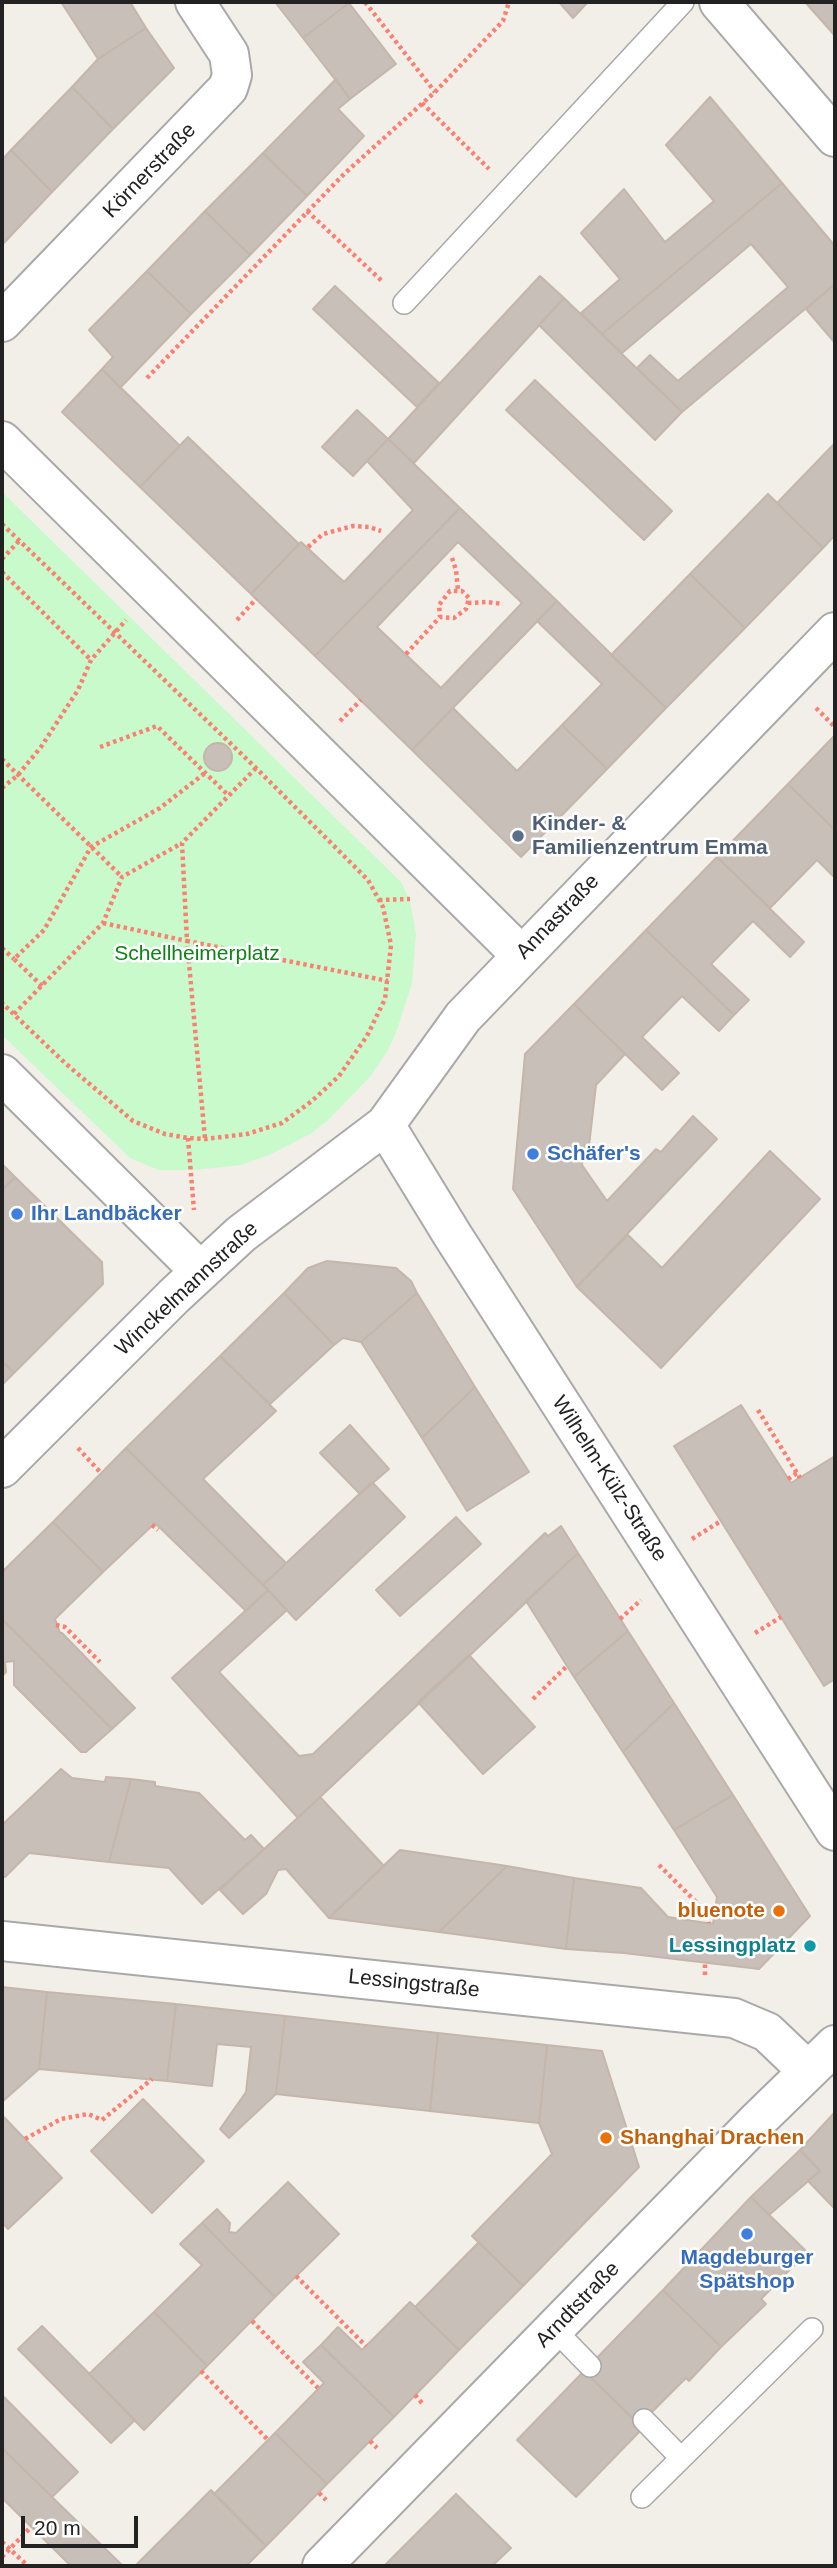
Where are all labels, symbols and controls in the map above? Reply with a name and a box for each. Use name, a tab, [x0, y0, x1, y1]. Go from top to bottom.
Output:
street label: Körnerstraße	[98, 118, 202, 224]
place label: Kinder- & Familienzentrum Emma	[532, 811, 768, 861]
marker: Kinder- & Familienzentrum Emma	[510, 828, 526, 844]
street label: Annastraße	[511, 869, 605, 965]
park label: Schellheimerplatz	[114, 941, 280, 967]
place label: Schäfer's	[547, 1141, 641, 1167]
marker: Schäfer's	[525, 1146, 541, 1162]
place label: Ihr Landbäcker	[31, 1201, 182, 1227]
marker: Ihr Landbäcker	[9, 1206, 25, 1222]
street label: Winckelmannstraße	[111, 1217, 263, 1361]
street label: Wilhelm-Külz-Straße	[546, 1391, 672, 1567]
place label: bluenote	[678, 1898, 765, 1924]
marker: bluenote	[771, 1903, 787, 1919]
place label: Lessingplatz	[669, 1933, 796, 1959]
marker: Lessingplatz	[802, 1938, 818, 1954]
street label: Lessingstraße	[347, 1965, 481, 2003]
place label: Shanghai Drachen	[620, 2125, 804, 2151]
marker: Shanghai Drachen	[598, 2130, 614, 2146]
marker: Magdeburger Spätshop	[739, 2226, 755, 2242]
place label: Magdeburger Spätshop	[680, 2245, 814, 2295]
street label: Arndtstraße	[531, 2257, 625, 2353]
scale bar	[24, 2502, 142, 2546]
text: 20 m	[34, 2516, 81, 2539]

